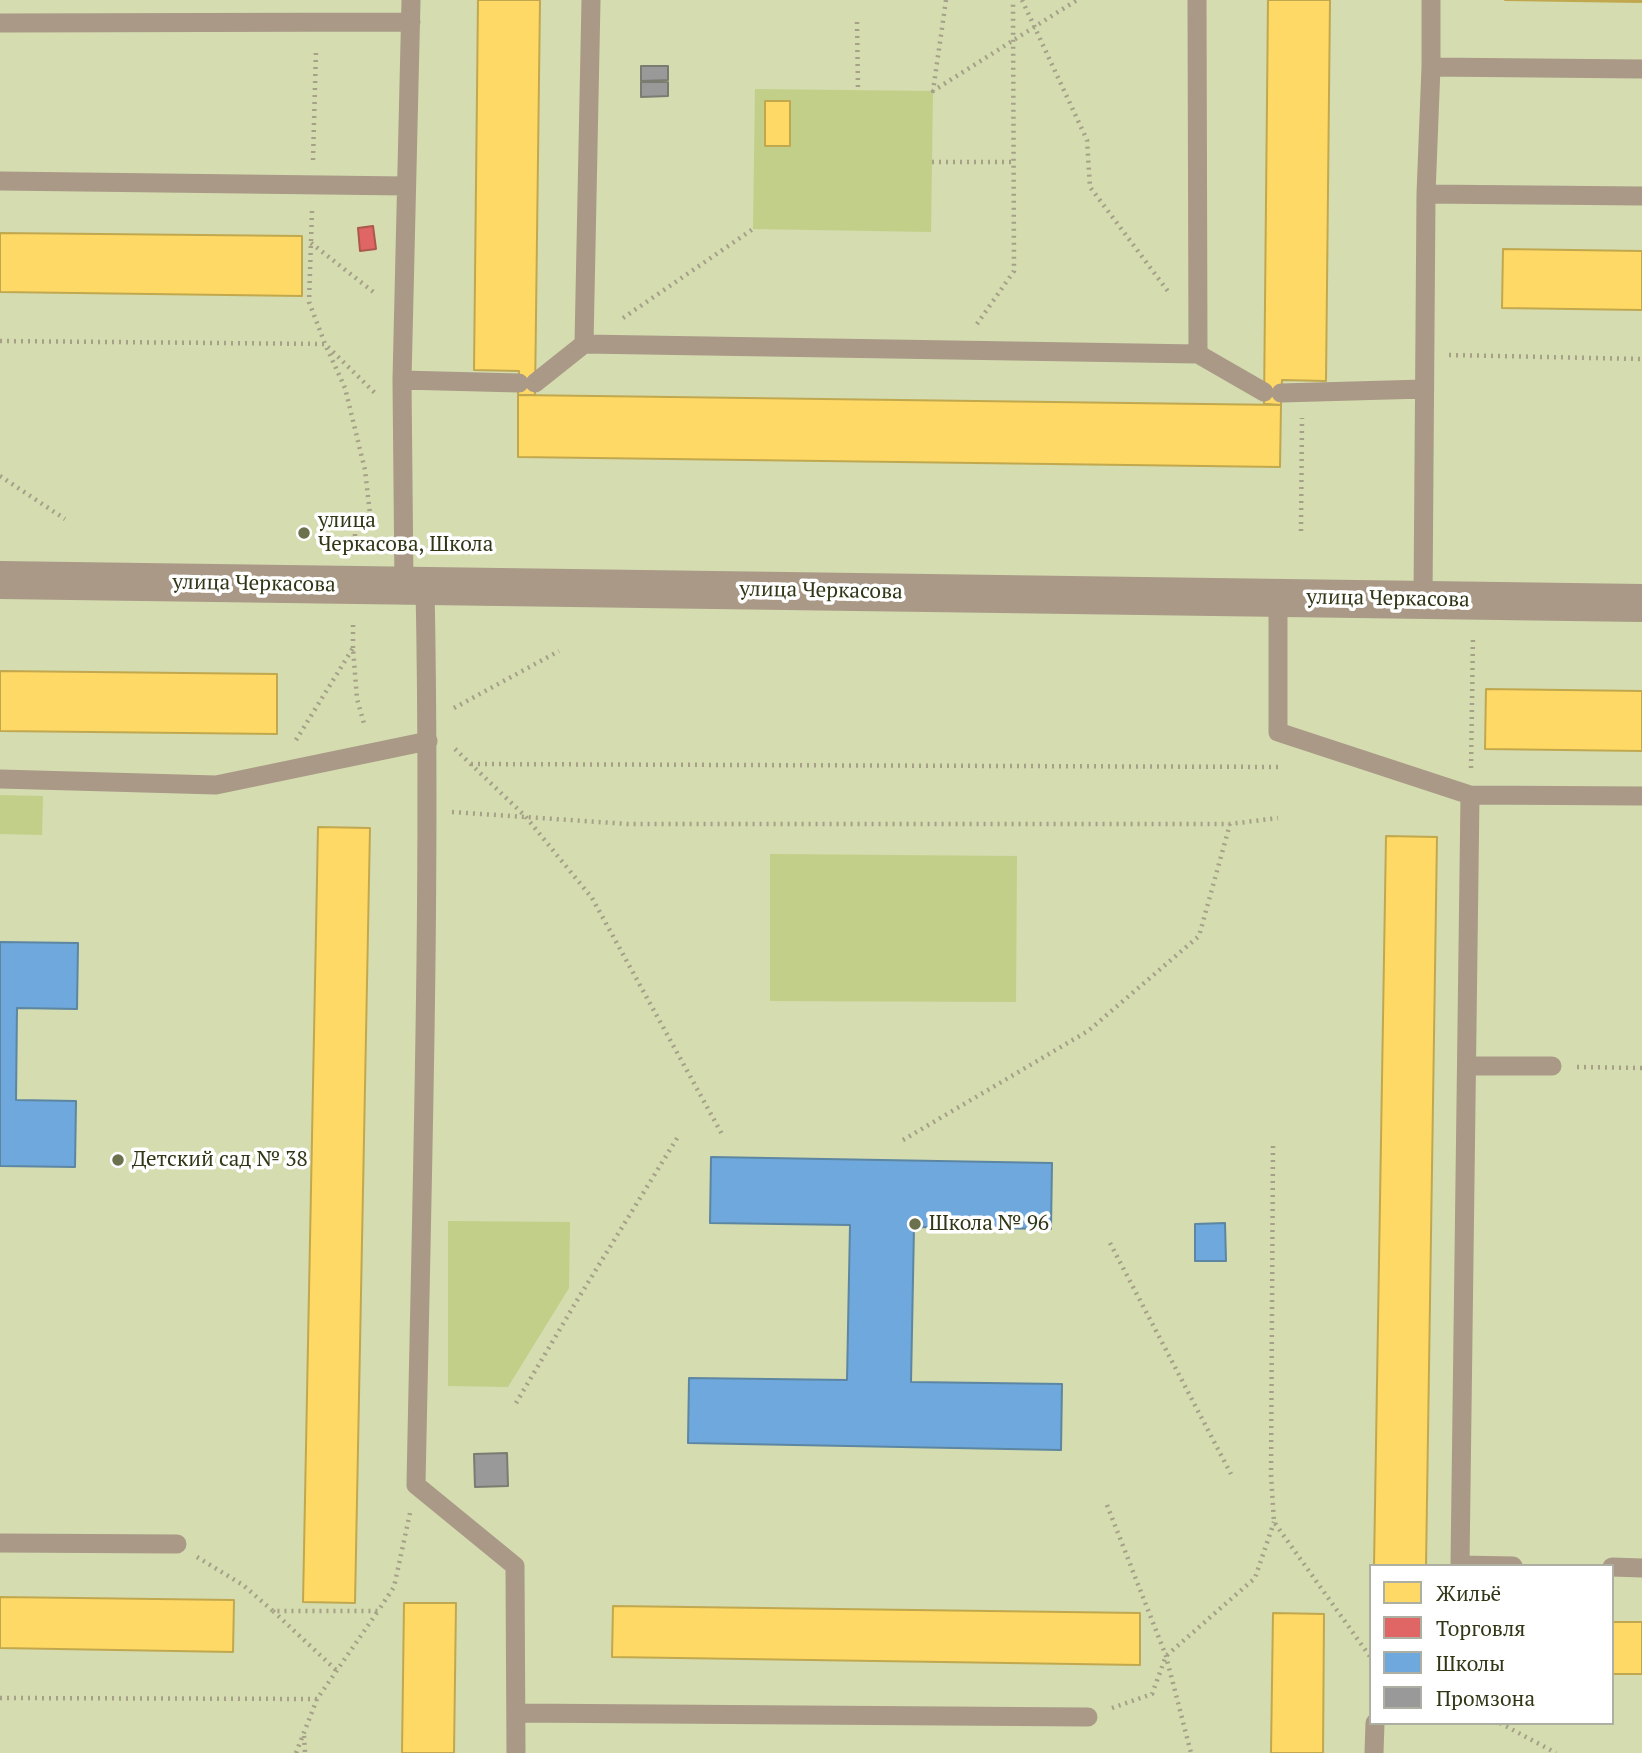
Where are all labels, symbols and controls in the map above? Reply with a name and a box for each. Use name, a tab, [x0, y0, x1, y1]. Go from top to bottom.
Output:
place label: улица Черкасова, Школа	[318, 508, 493, 558]
marker: улица Черкасова, Школа	[296, 525, 312, 541]
street label: улица Черкасова	[172, 570, 336, 598]
street label: улица Черкасова	[739, 577, 903, 605]
street label: улица Черкасова	[1306, 585, 1470, 613]
place label: Детский сад № 38	[132, 1147, 308, 1173]
marker: Детский сад № 38	[110, 1152, 126, 1168]
place label: Школа № 96	[929, 1211, 1049, 1237]
marker: Школа № 96	[907, 1216, 923, 1232]
legend	[1369, 1564, 1614, 1725]
text: Жильё	[1436, 1579, 1501, 1607]
text: Торговля	[1436, 1614, 1525, 1642]
text: Школы	[1436, 1649, 1505, 1677]
text: Промзона	[1436, 1684, 1535, 1712]

